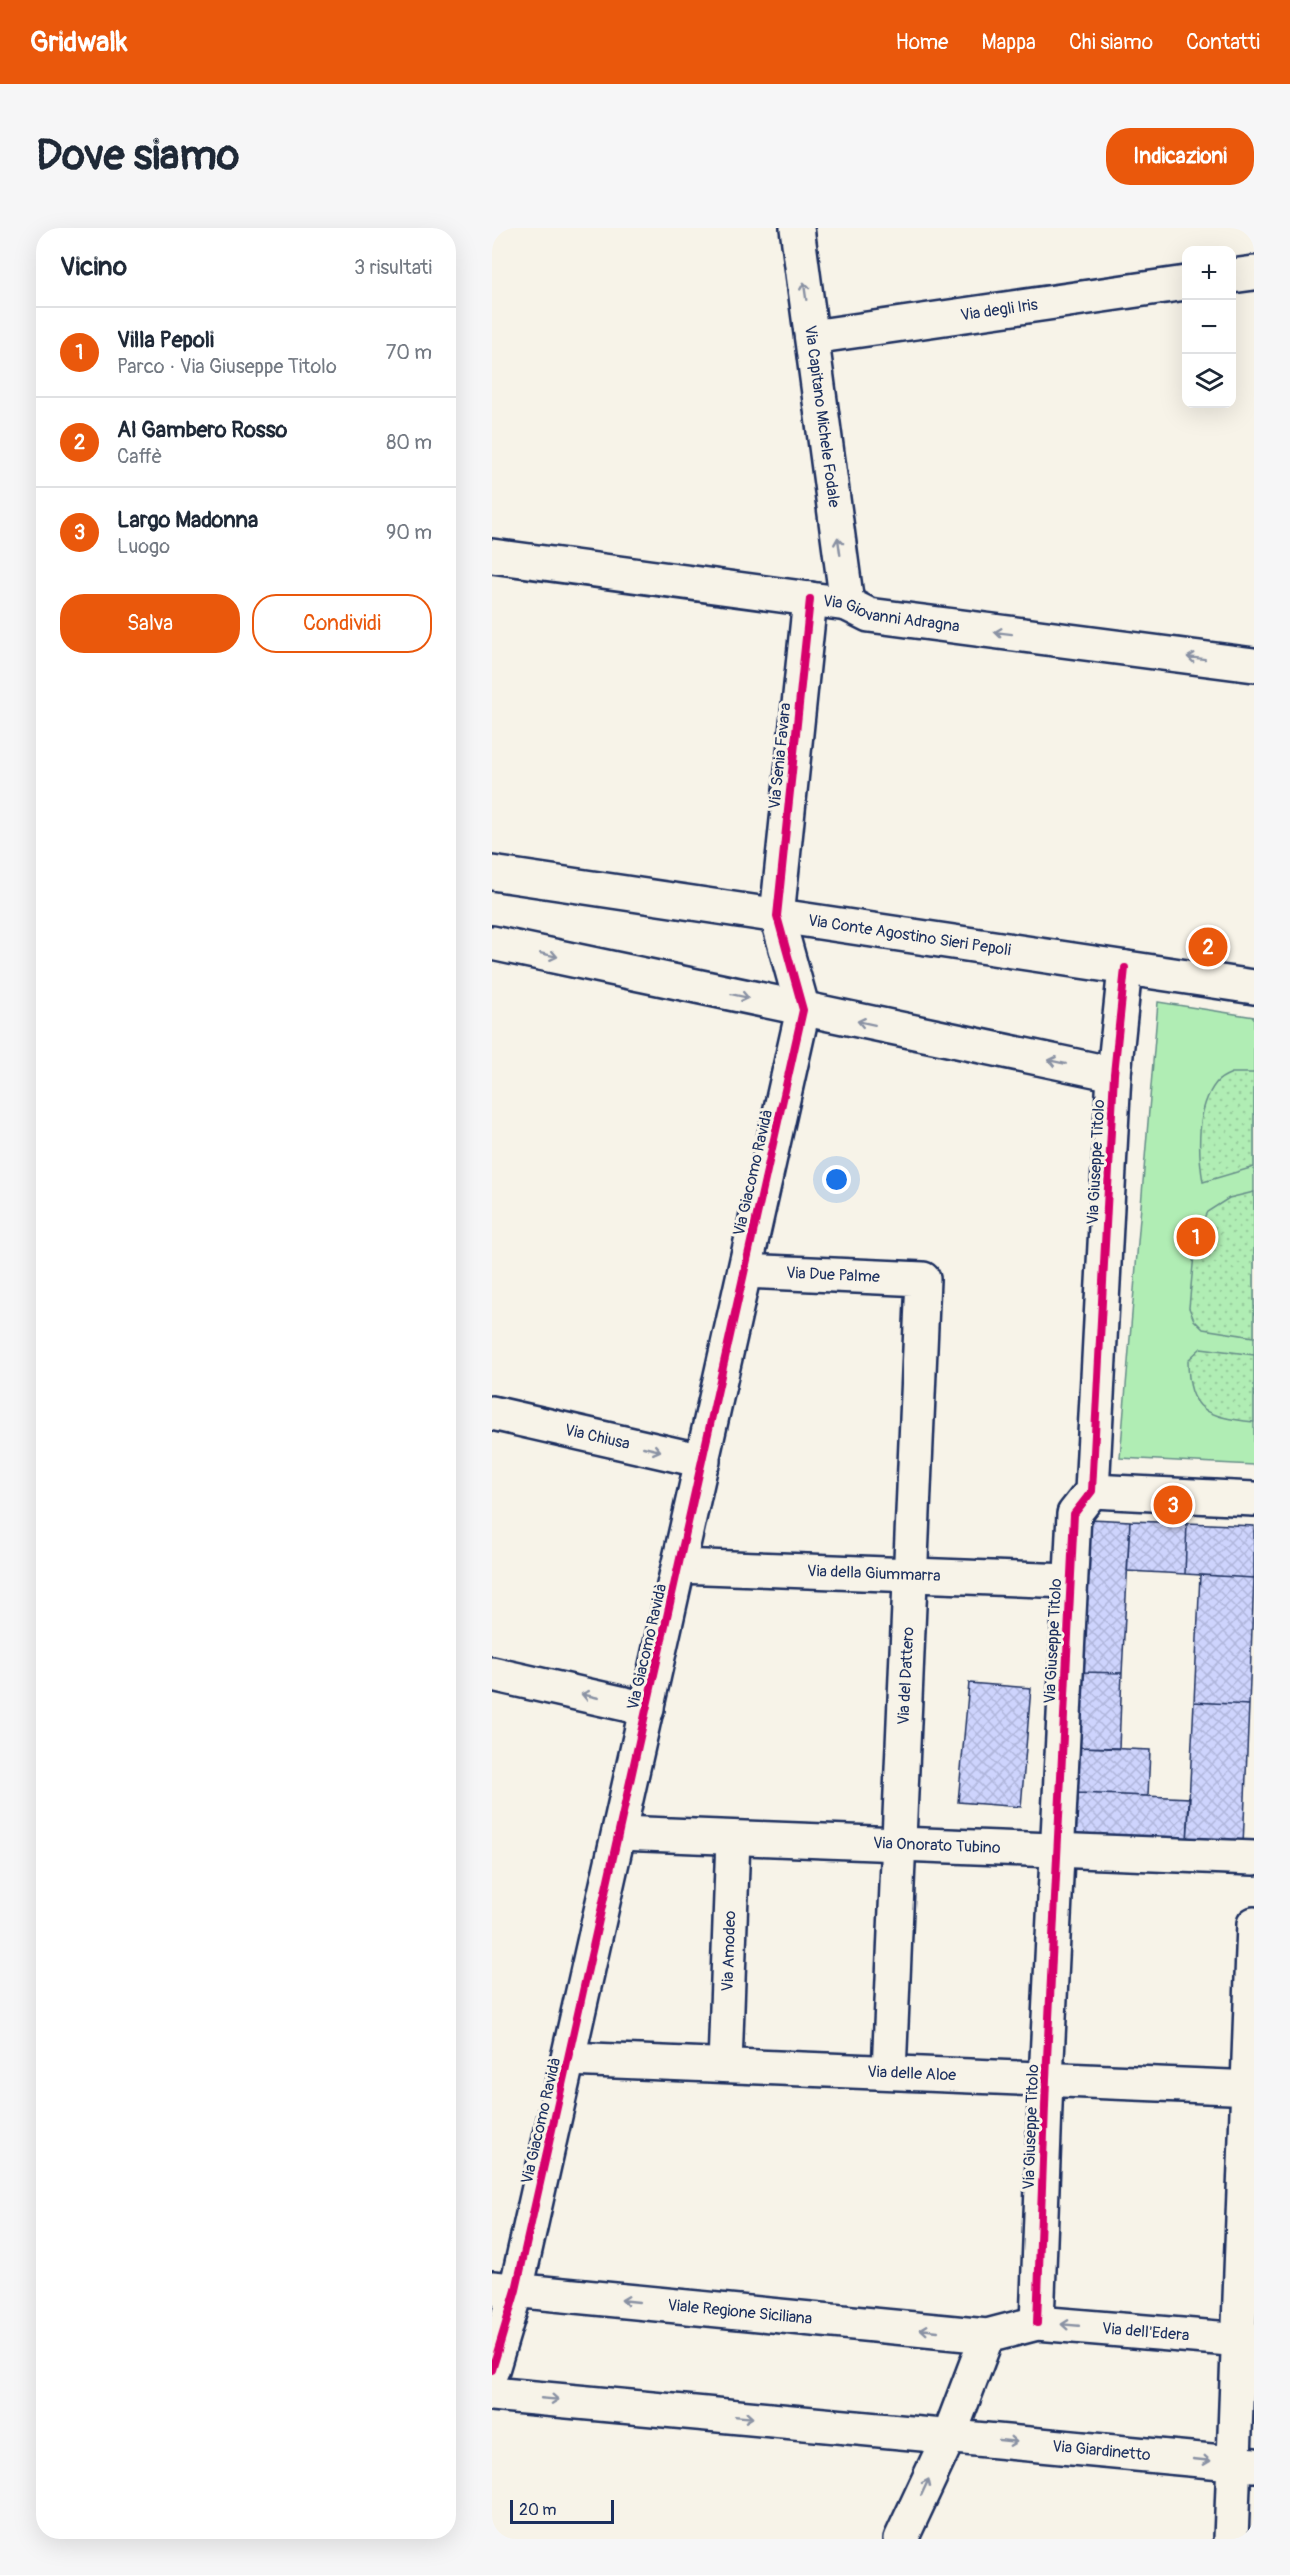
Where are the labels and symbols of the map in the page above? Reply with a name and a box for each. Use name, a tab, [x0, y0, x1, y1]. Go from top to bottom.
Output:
one-way arrow	[800, 281, 811, 301]
street label: Via degli Iris	[959, 295, 1039, 325]
street label: Via Capitano Michele Fodale	[800, 324, 844, 509]
one-way arrow	[834, 537, 845, 557]
street label: Via Giovanni Adragna	[822, 591, 961, 637]
one-way arrow	[993, 627, 1013, 638]
one-way arrow	[1187, 652, 1206, 663]
street label: Via Senia Favara	[764, 702, 796, 810]
street label: Via Conte Agostino Sieri Pepoli	[807, 910, 1012, 961]
pin: 2	[1188, 924, 1228, 970]
one-way arrow	[539, 950, 558, 961]
one-way arrow	[730, 991, 749, 1002]
one-way arrow	[856, 1016, 875, 1028]
one-way arrow	[1047, 1056, 1067, 1067]
street label: Via Giuseppe Titolo	[1083, 1098, 1109, 1225]
street label: Via Giacomo Ravidà	[729, 1108, 777, 1238]
your location	[822, 1165, 851, 1194]
pin: 1	[1176, 1214, 1216, 1260]
street label: Via Due Palme	[785, 1263, 880, 1287]
street label: Via Chiusa	[563, 1420, 632, 1454]
one-way arrow	[641, 1444, 661, 1455]
pin: 3	[1154, 1482, 1192, 1528]
street label: Via della Giummarra	[807, 1561, 941, 1586]
street label: Via Giuseppe Titolo	[1040, 1577, 1066, 1704]
street label: Via Giacomo Ravidà	[623, 1582, 671, 1712]
street label: Via del Dattero	[893, 1626, 919, 1726]
one-way arrow	[581, 1690, 600, 1702]
street label: Via Onorato Tubino	[873, 1833, 1001, 1858]
street label: Via Amodeo	[718, 1910, 740, 1992]
street label: Via Giacomo Ravidà	[517, 2056, 565, 2186]
street label: Via delle Aloe	[867, 2062, 957, 2085]
street label: Via Giuseppe Titolo	[1019, 2064, 1043, 2190]
one-way arrow	[620, 2295, 640, 2306]
street label: Viale Regione Siciliana	[667, 2295, 813, 2329]
street label: Via dell'Edera	[1101, 2318, 1190, 2346]
one-way arrow	[1061, 2319, 1081, 2330]
one-way arrow	[919, 2324, 939, 2335]
one-way arrow	[540, 2394, 560, 2405]
one-way arrow	[734, 2412, 754, 2423]
one-way arrow	[997, 2436, 1017, 2447]
street label: Via Giardinetto	[1051, 2436, 1152, 2465]
one-way arrow	[1191, 2455, 1211, 2466]
one-way arrow	[920, 2479, 932, 2497]
scale bar	[510, 2497, 614, 2524]

